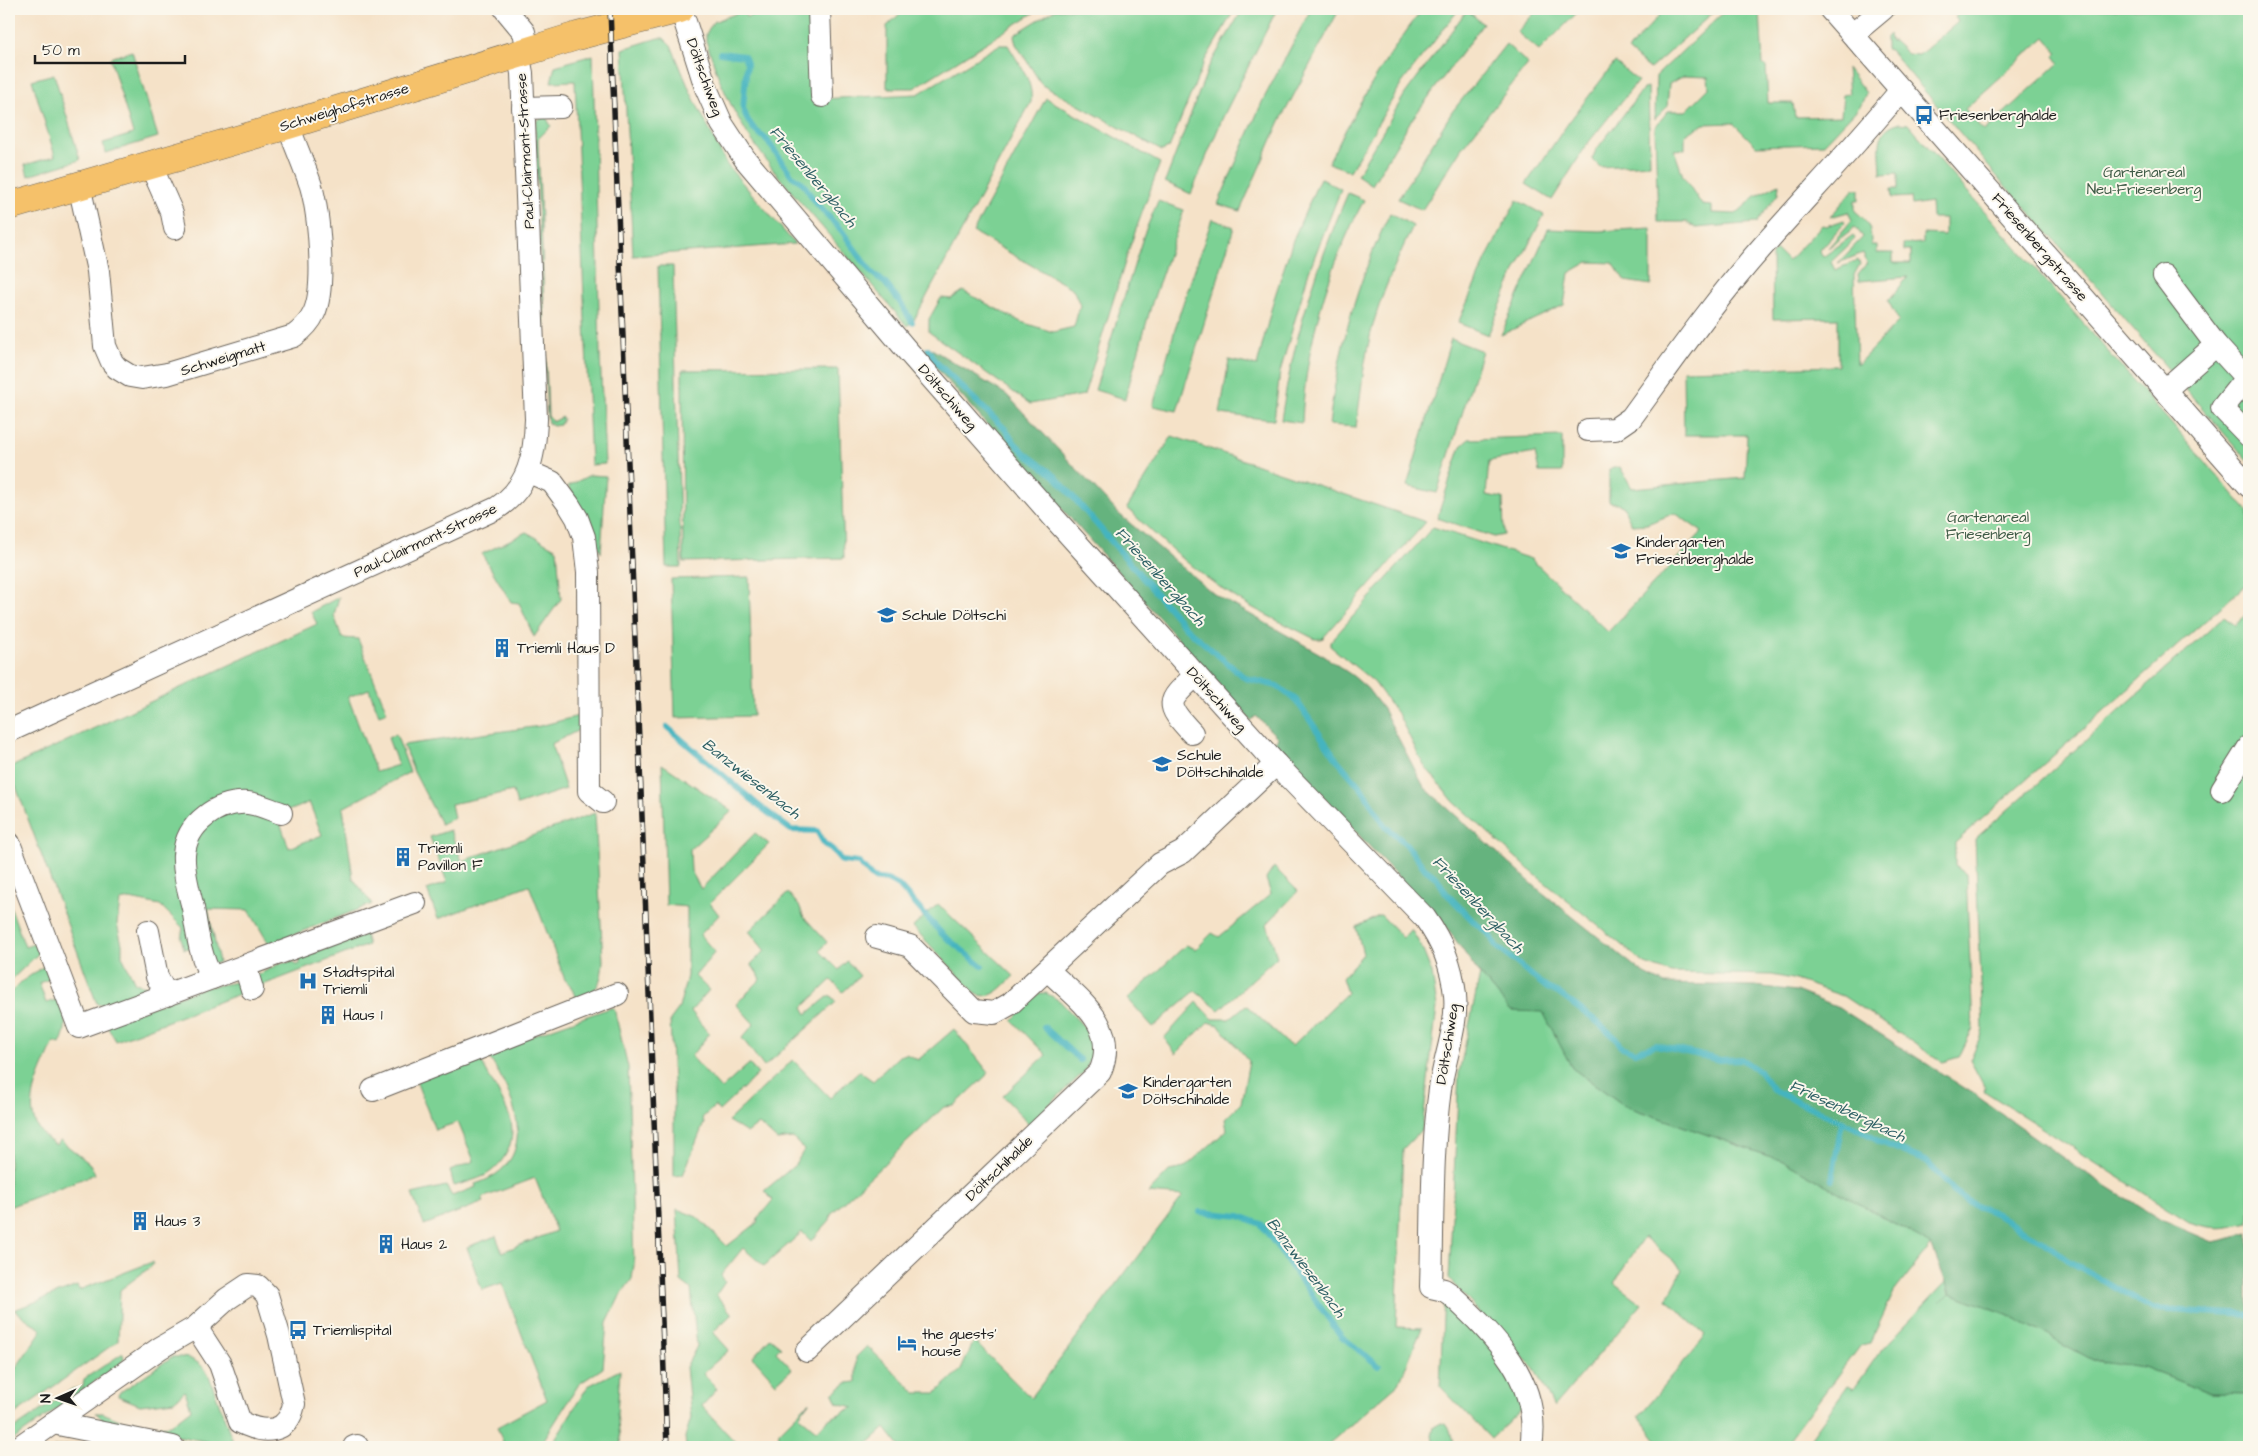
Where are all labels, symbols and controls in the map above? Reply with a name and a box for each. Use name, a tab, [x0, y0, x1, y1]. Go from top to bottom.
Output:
scale bar	[35, 32, 185, 64]
street label: Döltschiweg	[680, 35, 728, 120]
text: 50 m	[42, 40, 80, 61]
street label: Paul-Clairmont-Strasse	[511, 72, 540, 229]
street label: Schweighofstrasse	[277, 78, 412, 138]
bus stop icon: Friesenberghalde	[1913, 104, 1935, 126]
place label: Friesenberghalde	[1939, 105, 2057, 127]
water label: Friesenbergbach	[764, 121, 863, 233]
park label: Gartenareal Neu-Friesenberg	[2087, 162, 2202, 201]
street label: Friesenbergstrasse	[1986, 189, 2093, 307]
street label: Schweigmatt	[178, 336, 269, 382]
street label: Döltschiweg	[912, 360, 982, 436]
street label: Paul-Clairmont-Strasse	[350, 498, 500, 583]
park label: Gartenareal Friesenberg	[1946, 507, 2031, 546]
water label: Friesenbergbach	[1109, 523, 1211, 632]
place label: Kindergarten Friesenberghalde	[1636, 532, 1754, 571]
school or university icon: Kindergarten Friesenberghalde	[1610, 540, 1632, 562]
school or university icon: Schule Döltschi	[876, 604, 898, 626]
place label: Schule Döltschi	[902, 605, 1007, 626]
building icon: Triemli Haus D	[491, 637, 513, 659]
place label: Triemli Haus D	[517, 638, 615, 659]
street label: Döltschiweg	[1181, 662, 1252, 737]
water label: Banzwiesenbach	[698, 733, 806, 825]
place label: Schule Döltschihalde	[1177, 745, 1264, 783]
school or university icon: Schule Döltschihalde	[1151, 753, 1173, 775]
place label: Triemli Pavillon F	[418, 838, 483, 876]
building icon: Triemli Pavillon F	[392, 846, 414, 868]
water label: Friesenbergbach	[1427, 851, 1530, 960]
place label: Stadtspital Triemli	[323, 962, 394, 1000]
hospital icon: Stadtspital Triemli	[297, 970, 319, 992]
street label: Döltschiweg	[1431, 1002, 1465, 1086]
building icon: Haus 1	[317, 1004, 339, 1026]
place label: Haus 1	[343, 1005, 383, 1026]
place label: Kindergarten Döltschihalde	[1143, 1072, 1232, 1110]
water label: Friesenbergbach	[1786, 1074, 1910, 1149]
school or university icon: Kindergarten Döltschihalde	[1117, 1080, 1139, 1102]
street label: Döltschihalde	[961, 1131, 1038, 1206]
building icon: Haus 3	[129, 1210, 151, 1232]
place label: Haus 3	[155, 1211, 201, 1232]
water label: Banzwiesenbach	[1262, 1213, 1352, 1323]
building icon: Haus 2	[375, 1233, 397, 1255]
place label: Haus 2	[401, 1234, 448, 1255]
bus stop icon: Triemlispital	[287, 1319, 309, 1341]
place label: Triemlispital	[313, 1320, 392, 1341]
place label: the guests' house	[922, 1324, 997, 1362]
hotel icon: the guests' house	[896, 1332, 918, 1354]
north arrow	[32, 1374, 82, 1424]
text: N	[36, 1393, 56, 1403]

